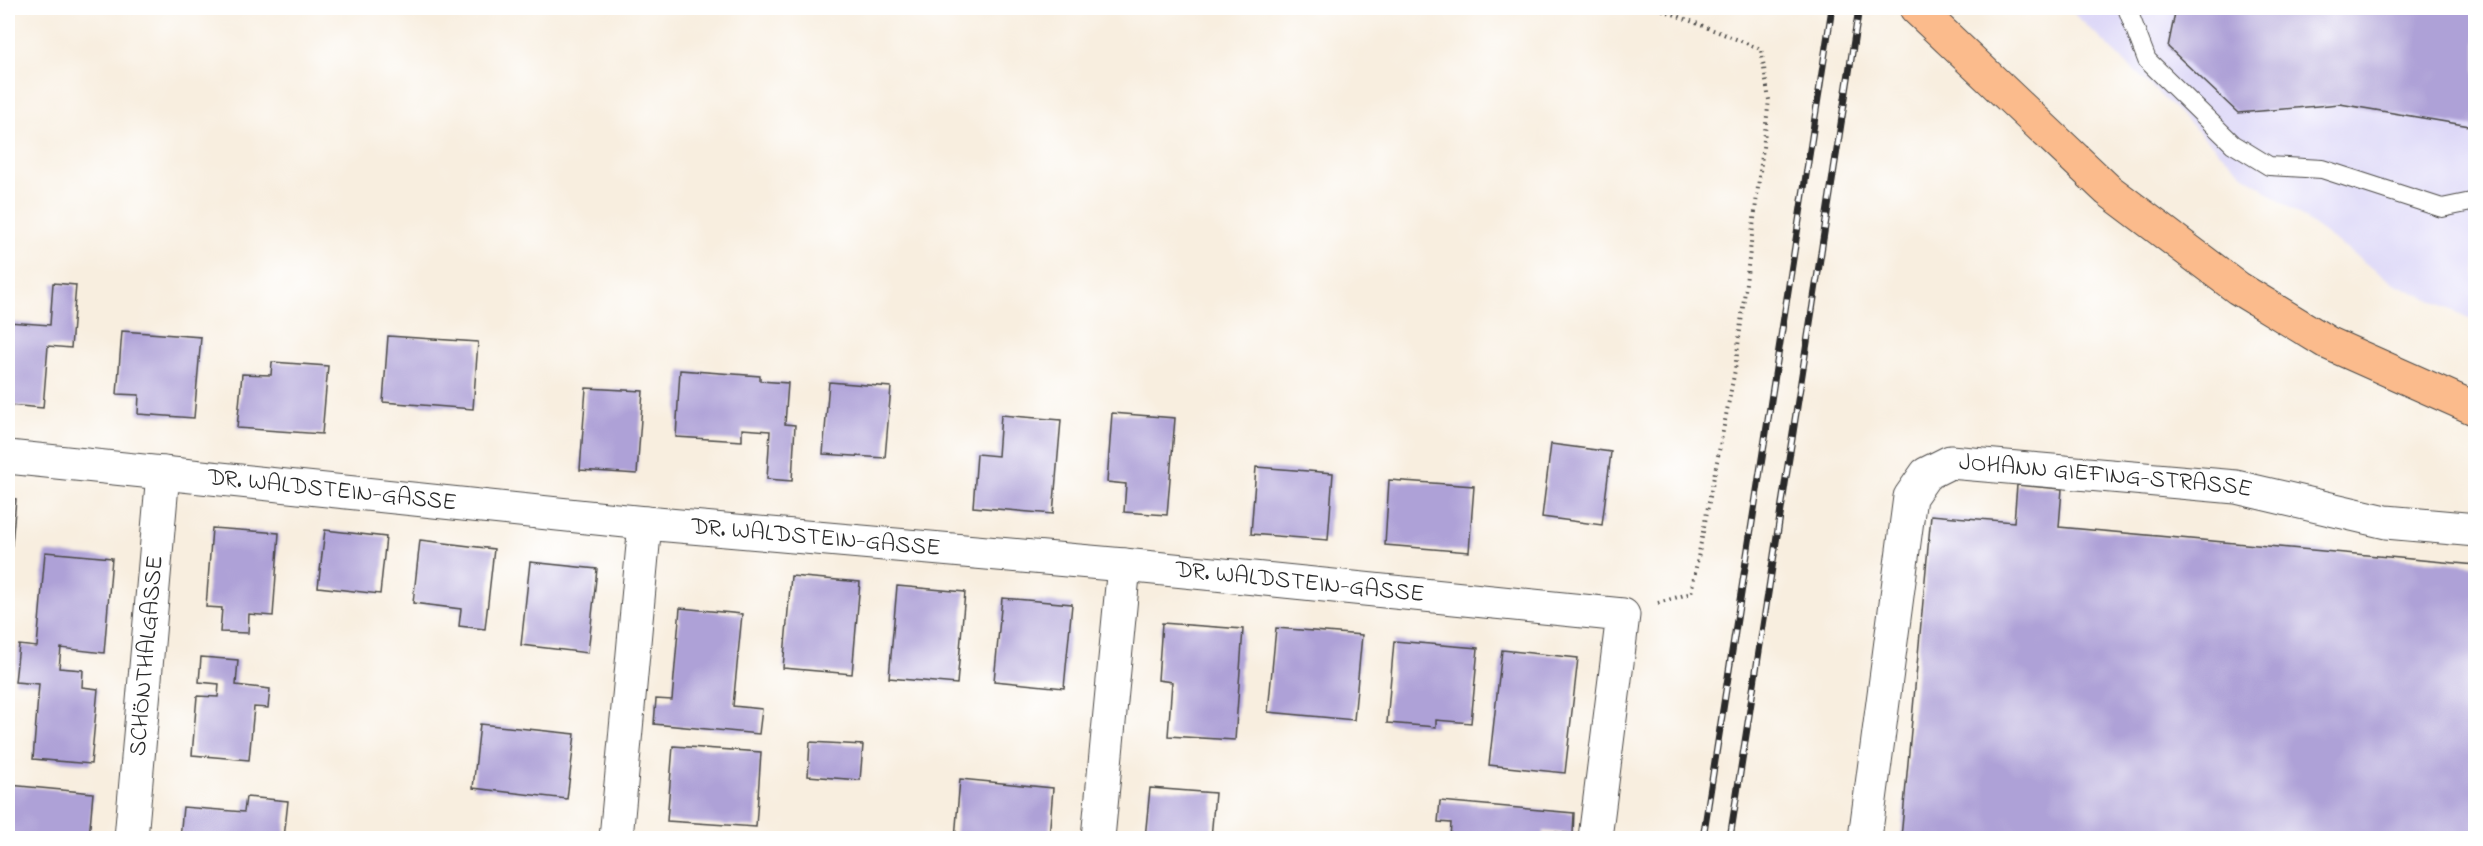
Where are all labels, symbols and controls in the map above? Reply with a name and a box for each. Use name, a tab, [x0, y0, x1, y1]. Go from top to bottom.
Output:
street label: JOHANN GIEFING-STRASSE	[1958, 445, 2256, 508]
street label: DR. WALDSTEIN-GASSE	[205, 460, 458, 521]
street label: DR. WALDSTEIN-GASSE	[689, 510, 942, 566]
street label: DR. WALDSTEIN-GASSE	[1173, 553, 1426, 613]
street label: SCHÖNTHALGASSE	[121, 554, 173, 757]

